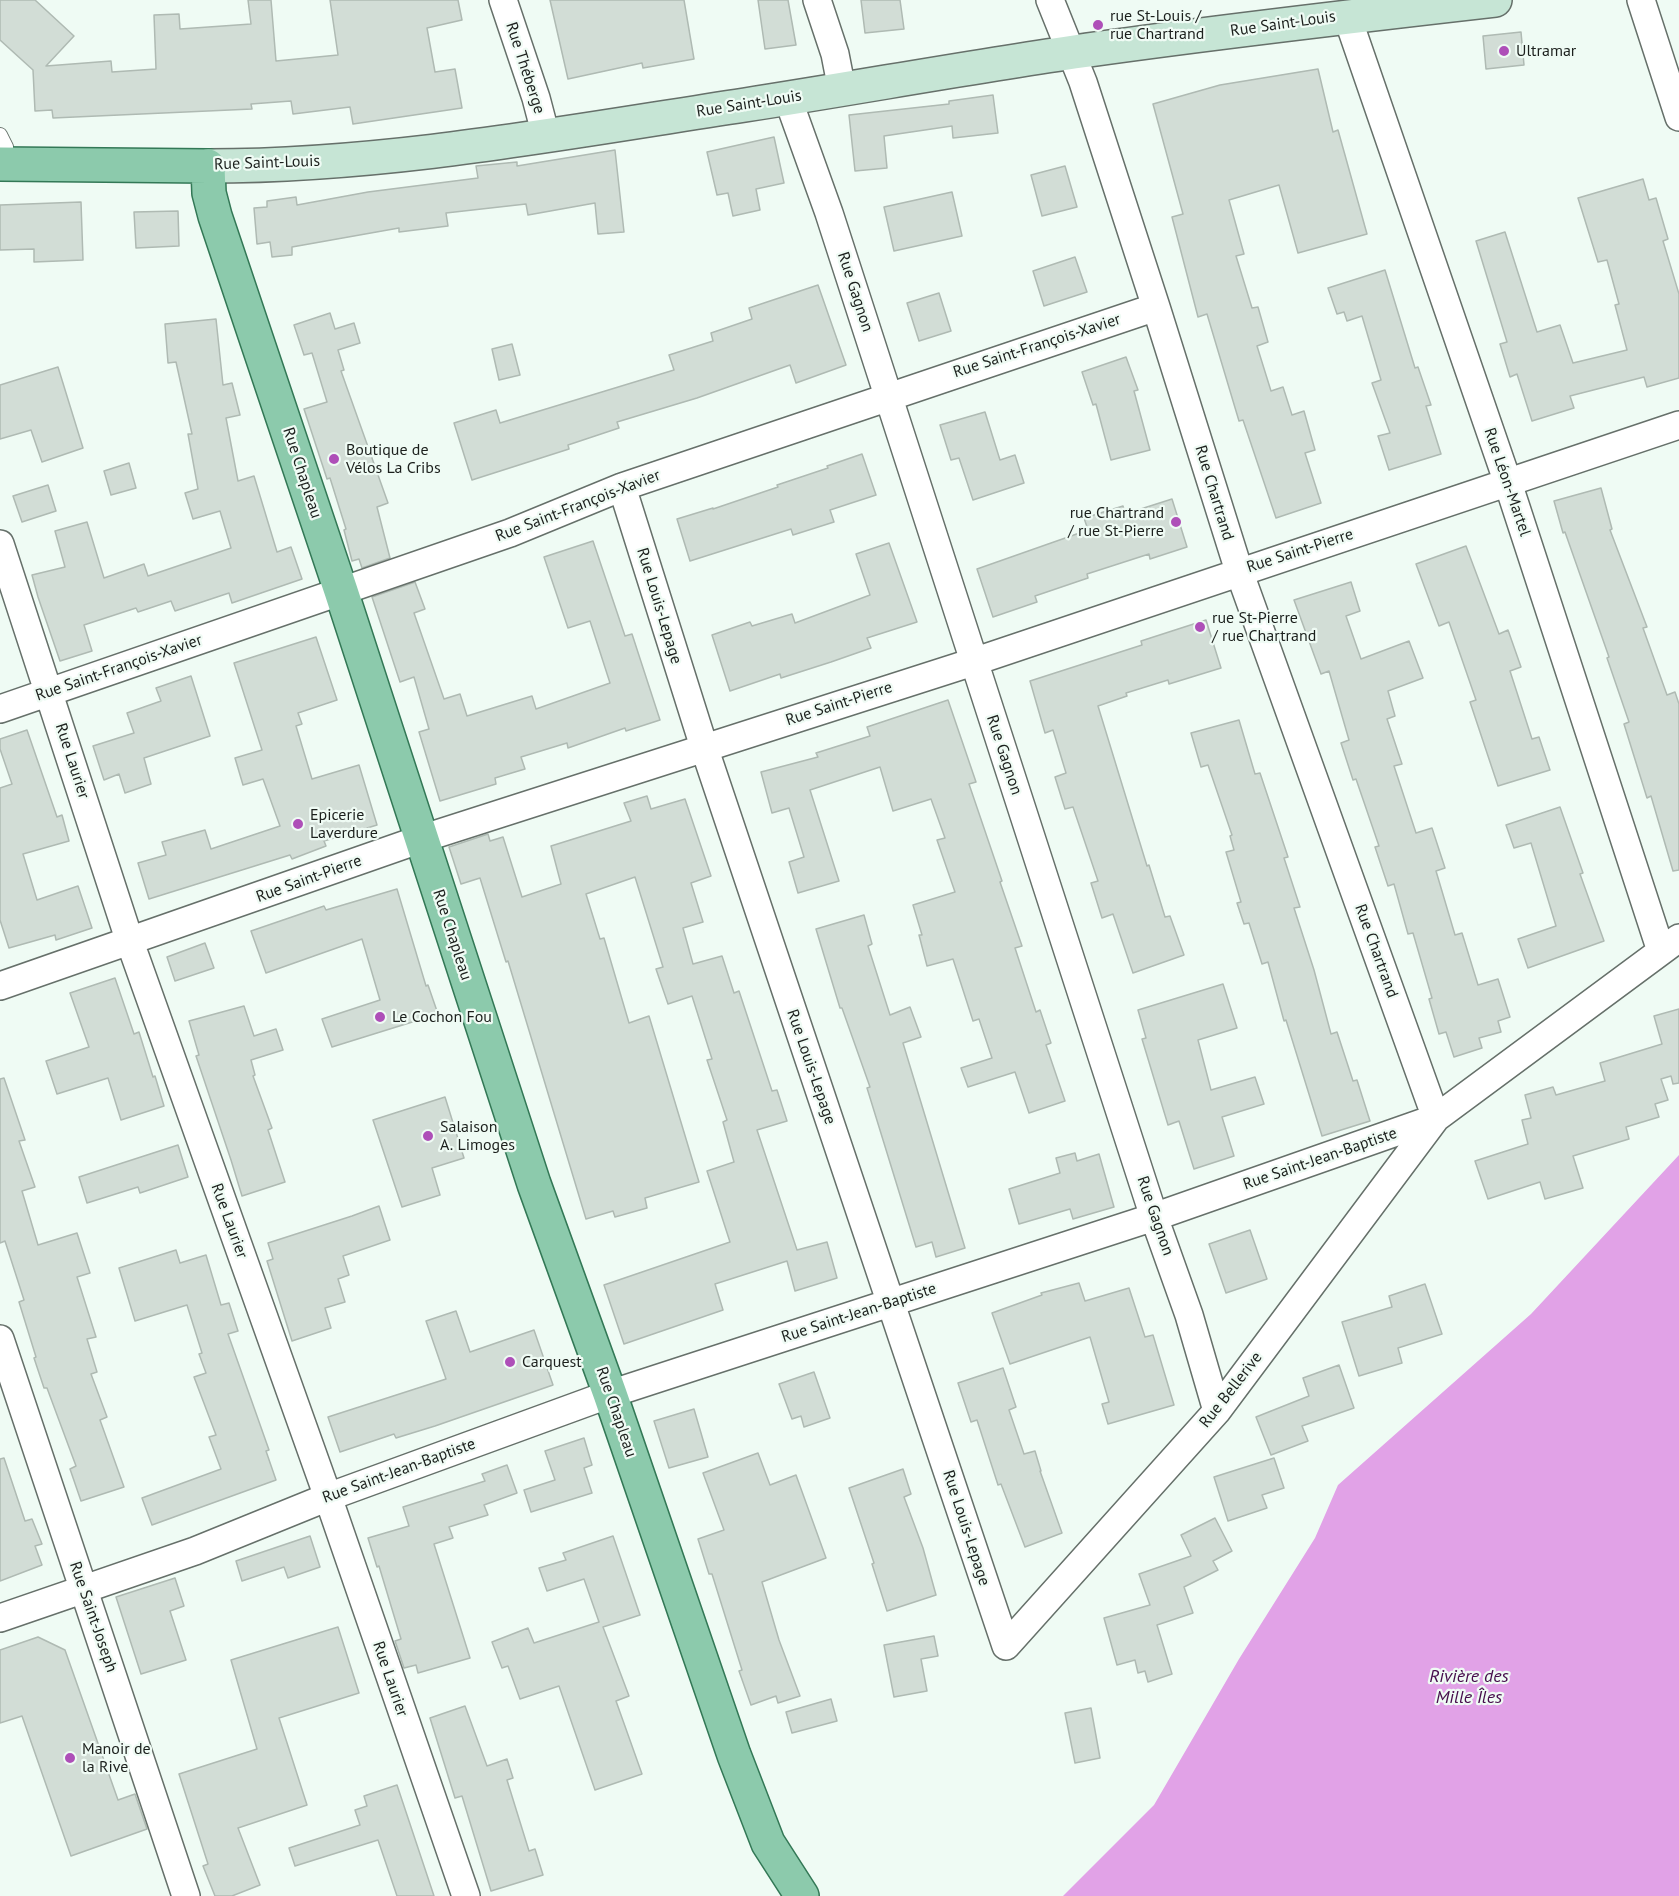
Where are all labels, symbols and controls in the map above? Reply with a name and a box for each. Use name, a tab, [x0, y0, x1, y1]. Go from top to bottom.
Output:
place label: rue St-Louis / rue Chartrand	[1110, 6, 1204, 44]
street label: Rue Saint-Louis	[1229, 7, 1337, 41]
marker: rue St-Louis / rue Chartrand	[1091, 18, 1105, 32]
street label: Rue Théberge	[501, 20, 549, 116]
place label: Ultramar	[1516, 41, 1576, 61]
marker: Ultramar	[1497, 44, 1511, 58]
street label: Rue Saint-Louis	[695, 86, 803, 122]
street label: Rue Saint-Louis	[214, 152, 320, 174]
street label: Rue Gagnon	[833, 250, 877, 334]
street label: Rue Saint-François-Xavier	[951, 310, 1123, 382]
street label: Rue Chapleau	[278, 425, 326, 521]
street label: Rue Léon-Martel	[1479, 425, 1535, 539]
place label: Boutique de Vélos La Cribs	[346, 440, 441, 478]
street label: Rue Chartrand	[1190, 443, 1238, 543]
marker: Boutique de Vélos La Cribs	[327, 452, 341, 466]
street label: Rue Saint-François-Xavier	[493, 466, 663, 546]
place label: rue Chartrand / rue St-Pierre	[1068, 503, 1164, 541]
marker: rue Chartrand / rue St-Pierre	[1169, 515, 1183, 529]
street label: Rue Saint-Pierre	[1244, 525, 1356, 577]
street label: Rue Louis-Lepage	[632, 546, 686, 666]
place label: rue St-Pierre / rue Chartrand	[1212, 608, 1316, 646]
marker: rue St-Pierre / rue Chartrand	[1193, 620, 1207, 634]
street label: Rue Saint-François-Xavier	[33, 630, 205, 706]
street label: Rue Saint-Pierre	[783, 678, 895, 730]
street label: Rue Gagnon	[982, 713, 1026, 797]
street label: Rue Laurier	[51, 721, 93, 801]
place label: Epicerie Laverdure	[310, 805, 378, 843]
marker: Epicerie Laverdure	[291, 817, 305, 831]
street label: Rue Saint-Pierre	[254, 851, 364, 907]
street label: Rue Chapleau	[428, 887, 476, 983]
street label: Rue Chartrand	[1350, 902, 1402, 1000]
place label: Le Cochon Fou	[392, 1007, 492, 1027]
street label: Rue Louis-Lepage	[782, 1007, 840, 1127]
marker: Le Cochon Fou	[373, 1010, 387, 1024]
place label: Salaison A. Limoges	[440, 1117, 515, 1155]
street label: Rue Saint-Jean-Baptiste	[1241, 1124, 1399, 1194]
marker: Salaison A. Limoges	[421, 1129, 435, 1143]
street label: Rue Gagnon	[1132, 1174, 1178, 1258]
street label: Rue Laurier	[207, 1181, 251, 1261]
street label: Rue Saint-Jean-Baptiste	[779, 1279, 939, 1347]
street label: Rue Bellerive	[1196, 1348, 1266, 1432]
place label: Carquest	[522, 1352, 582, 1372]
marker: Carquest	[503, 1355, 517, 1369]
street label: Rue Chapleau	[592, 1364, 640, 1460]
street label: Rue Saint-Jean-Baptiste	[320, 1434, 478, 1508]
street label: Rue Louis-Lepage	[938, 1468, 994, 1588]
street label: Rue Saint-Joseph	[65, 1559, 121, 1675]
street label: Rue Laurier	[368, 1639, 412, 1719]
water label: Rivière des Mille Îles	[1429, 1666, 1509, 1708]
place label: Manoir de la Rive	[82, 1739, 151, 1777]
marker: Manoir de la Rive	[63, 1751, 77, 1765]

